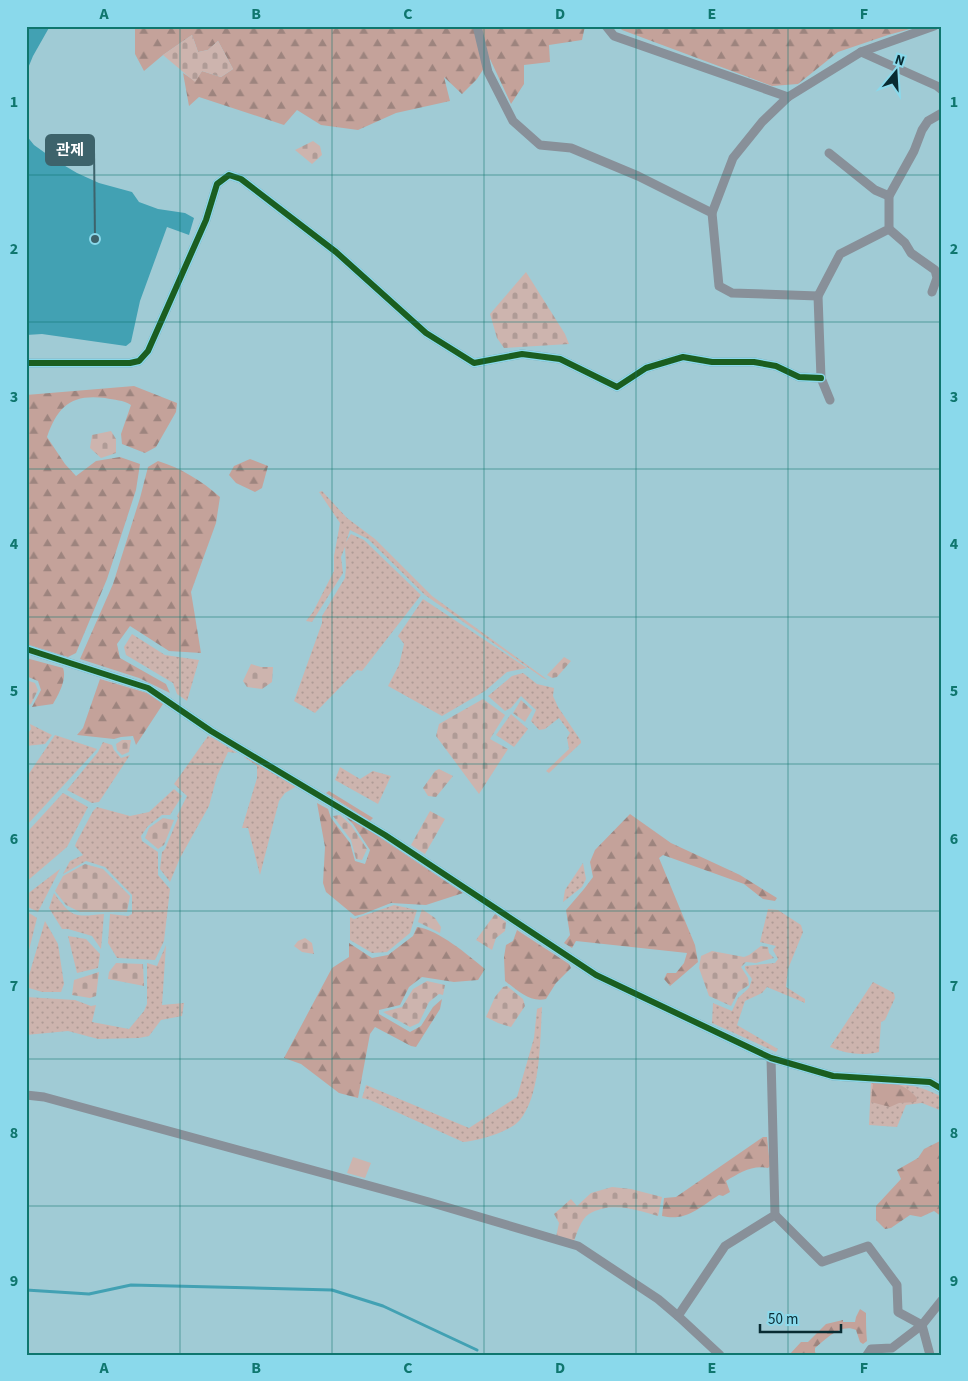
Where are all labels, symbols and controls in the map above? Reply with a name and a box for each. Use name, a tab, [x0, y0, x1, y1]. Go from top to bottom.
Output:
text: A	[98, 3, 109, 25]
text: B	[251, 3, 261, 25]
text: C	[403, 3, 413, 25]
text: D	[555, 3, 565, 25]
text: E	[708, 3, 716, 25]
text: F	[860, 3, 868, 25]
north arrow	[870, 48, 920, 98]
text: N	[892, 50, 907, 72]
text: 1	[10, 91, 18, 113]
text: 1	[950, 91, 958, 113]
callout: 관제	[46, 135, 94, 165]
text: 관제	[56, 140, 84, 161]
text: 2	[10, 238, 18, 260]
text: 2	[950, 238, 958, 260]
text: 3	[10, 386, 18, 408]
text: 3	[950, 386, 958, 408]
text: 4	[10, 533, 19, 555]
text: 4	[950, 533, 959, 555]
text: 5	[10, 680, 18, 702]
text: 5	[950, 680, 958, 702]
text: 6	[10, 828, 18, 850]
text: 6	[950, 828, 958, 850]
text: 7	[10, 975, 18, 997]
text: 7	[950, 975, 958, 997]
text: 8	[10, 1122, 18, 1144]
text: 8	[950, 1122, 958, 1144]
text: 9	[10, 1270, 18, 1292]
text: 9	[950, 1270, 958, 1292]
scale bar	[760, 1301, 842, 1333]
text: 50 m	[768, 1309, 798, 1330]
text: A	[98, 1357, 109, 1379]
text: B	[251, 1357, 261, 1379]
text: C	[403, 1357, 413, 1379]
text: D	[555, 1357, 565, 1379]
text: E	[708, 1357, 716, 1379]
text: F	[860, 1357, 868, 1379]

